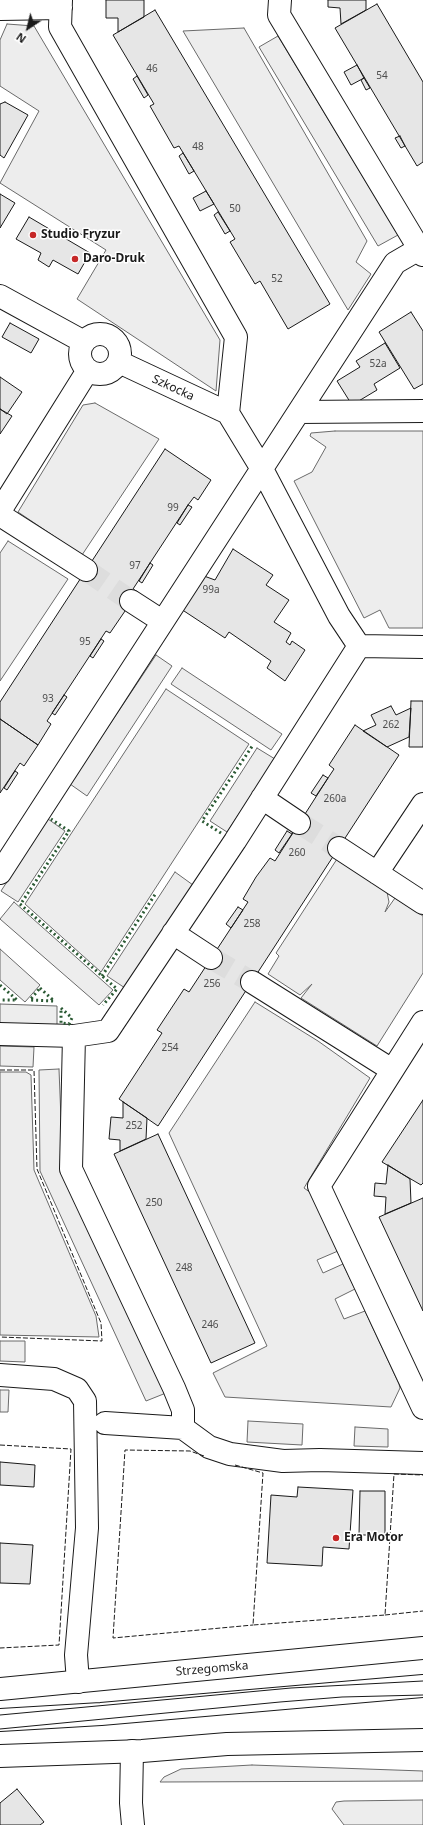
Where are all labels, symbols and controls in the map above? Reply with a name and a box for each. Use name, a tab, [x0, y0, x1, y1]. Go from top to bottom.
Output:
north arrow	[8, 8, 48, 48]
text: N	[13, 30, 29, 47]
house number: 46	[146, 63, 158, 75]
house number: 54	[376, 70, 388, 82]
house number: 48	[192, 141, 204, 153]
house number: 50	[229, 203, 241, 215]
place label: Studio Fryzur	[41, 228, 120, 242]
marker: Studio Fryzur	[28, 230, 38, 240]
place label: Daro-Druk	[83, 252, 145, 266]
marker: Daro-Druk	[70, 254, 80, 264]
house number: 52	[271, 273, 283, 285]
house number: 52a	[369, 358, 387, 370]
street label: Szkocka	[150, 372, 196, 404]
house number: 99	[167, 502, 179, 514]
house number: 97	[129, 560, 141, 572]
house number: 99a	[202, 584, 220, 596]
house number: 95	[79, 636, 91, 648]
house number: 93	[42, 693, 54, 705]
house number: 262	[382, 719, 400, 731]
house number: 260a	[324, 793, 346, 805]
house number: 260	[288, 847, 306, 859]
house number: 258	[243, 918, 261, 930]
house number: 256	[203, 978, 221, 990]
house number: 254	[161, 1042, 179, 1054]
house number: 252	[125, 1120, 143, 1132]
house number: 250	[145, 1197, 163, 1209]
house number: 248	[175, 1262, 193, 1274]
house number: 246	[201, 1319, 219, 1331]
place label: Era Motor	[344, 1531, 403, 1545]
marker: Era Motor	[331, 1533, 341, 1543]
street label: Strzegomska	[175, 1659, 249, 1679]

